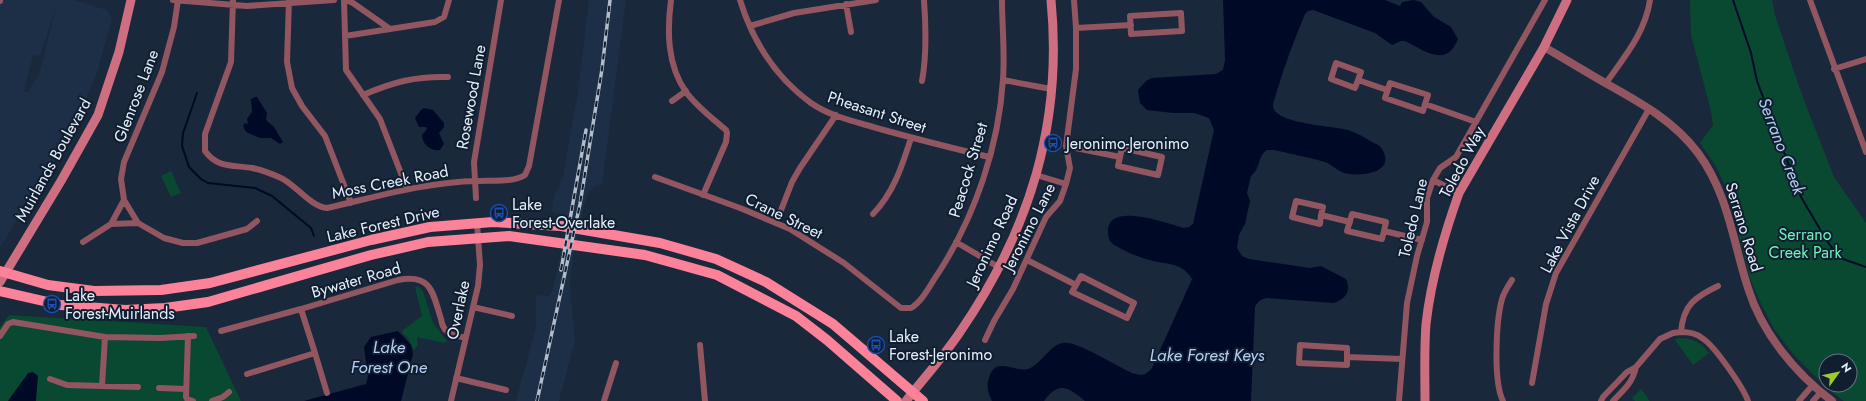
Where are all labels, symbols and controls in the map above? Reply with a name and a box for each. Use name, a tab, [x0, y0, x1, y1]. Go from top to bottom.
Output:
street label: Rosewood Lane	[450, 43, 492, 151]
street label: Glenrose Lane	[108, 46, 164, 146]
street label: Pheasant Street	[825, 85, 929, 139]
street label: Muirlands Boulevard	[9, 94, 97, 226]
water label: Serrano Creek	[1753, 94, 1812, 199]
street label: Peacock Street	[943, 119, 993, 220]
street label: Toledo Way	[1434, 121, 1491, 202]
place label: Jeronimo-Jeronimo	[1064, 132, 1189, 155]
bus stop icon: Jeronimo-Jeronimo	[1043, 133, 1063, 153]
street label: Moss Creek Road	[330, 159, 450, 205]
street label: Lake Vista Drive	[1535, 171, 1605, 277]
street label: Toledo Lane	[1393, 176, 1433, 260]
street label: Jeronimo Lane	[996, 179, 1061, 277]
street label: Serrano Road	[1720, 180, 1768, 274]
street label: Crane Street	[741, 187, 827, 245]
street label: Jeronimo Road	[960, 191, 1023, 293]
place label: Lake Forest-Overlake	[512, 193, 615, 234]
street label: Lake Forest Drive	[324, 200, 442, 248]
bus stop icon: Lake Forest-Overlake	[489, 203, 509, 223]
park label: Serrano Creek Park	[1768, 223, 1842, 264]
street label: Bywater Road	[309, 256, 403, 304]
street label: Overlake	[441, 278, 475, 342]
place label: Lake Forest-Muirlands	[65, 284, 175, 325]
bus stop icon: Lake Forest-Muirlands	[42, 294, 62, 314]
place label: Lake Forest-Jeronimo	[889, 325, 992, 366]
water label: Lake Forest One	[351, 335, 428, 379]
bus stop icon: Lake Forest-Jeronimo	[866, 335, 886, 355]
water label: Lake Forest Keys	[1150, 343, 1265, 367]
north arrow	[1818, 353, 1858, 393]
text: N	[1837, 360, 1855, 376]

